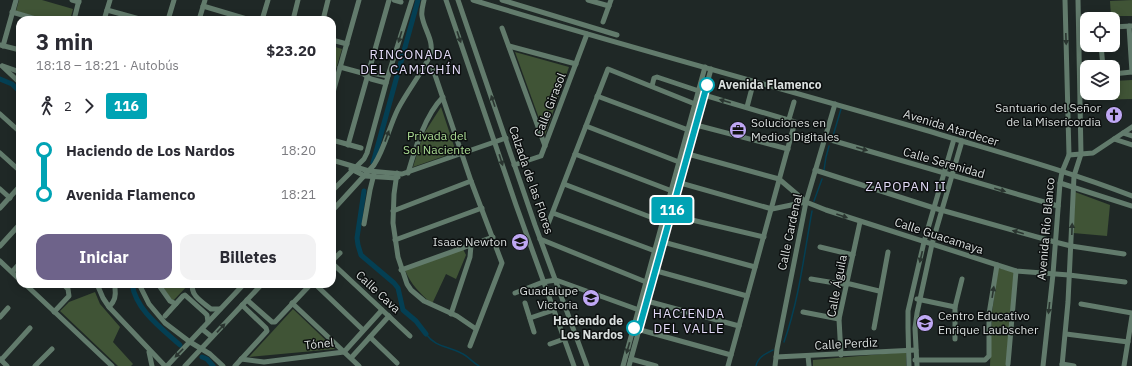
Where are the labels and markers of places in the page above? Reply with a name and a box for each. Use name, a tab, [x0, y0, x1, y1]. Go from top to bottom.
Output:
marker: Avenida Flamenco	[699, 77, 715, 93]
place label: Avenida Flamenco	[718, 77, 822, 92]
place label: Santuario del Señor de la Misericordia	[995, 100, 1102, 129]
church icon: Santuario del Señor de la Misericordia	[1104, 105, 1124, 125]
place label: Soluciones en Medios Digitales	[751, 115, 840, 144]
office icon: Soluciones en Medios Digitales	[728, 120, 748, 140]
school or university icon: Isaac Newton	[510, 232, 530, 252]
place label: Isaac Newton	[433, 234, 507, 249]
place label: Guadalupe Victoria	[519, 283, 579, 312]
school or university icon: Guadalupe Victoria	[581, 288, 601, 308]
place label: Centro Educativo Enrique Laubscher	[938, 308, 1039, 337]
place label: Haciendo de Los Nardos	[553, 313, 623, 342]
school or university icon: Centro Educativo Enrique Laubscher	[915, 313, 935, 333]
marker: Haciendo de Los Nardos	[626, 320, 642, 336]

